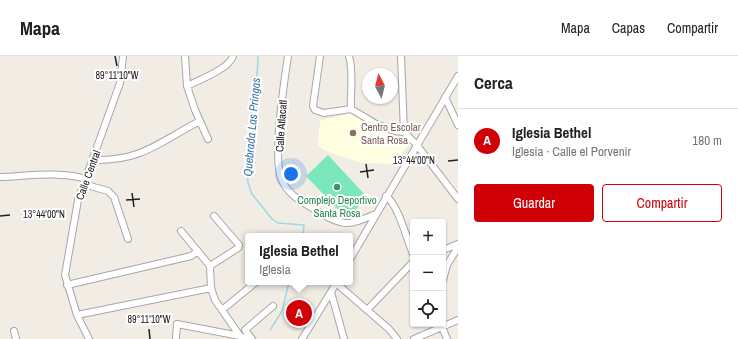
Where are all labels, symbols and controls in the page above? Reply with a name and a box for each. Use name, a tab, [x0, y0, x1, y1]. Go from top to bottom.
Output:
text: Mapa	[20, 15, 60, 41]
text: Mapa	[561, 19, 590, 37]
text: Capas	[612, 19, 645, 37]
text: Compartir	[667, 19, 718, 37]
north arrow	[362, 68, 398, 104]
text: 89°11'10"W	[96, 69, 139, 82]
text: Cerca	[474, 71, 513, 94]
water label: Quebrada Las Pringas	[240, 77, 264, 177]
street label: Calle Atlacatl	[272, 100, 290, 152]
place label: Centro Escolar Santa Rosa	[361, 120, 421, 147]
text: Iglesia Bethel	[512, 122, 591, 143]
marker: Centro Escolar Santa Rosa	[348, 128, 358, 138]
text: A	[483, 132, 491, 149]
text: 180 m	[692, 132, 722, 149]
text: Iglesia · Calle el Porvenir	[512, 143, 631, 160]
street label: Calle Central	[73, 148, 103, 202]
text: 13°44'00"N	[393, 154, 435, 167]
your location	[281, 164, 301, 184]
marker: Complejo Deportivo Santa Rosa	[332, 182, 342, 192]
button: Guardar	[474, 184, 594, 222]
button: Compartir	[602, 184, 722, 222]
place label: Complejo Deportivo Santa Rosa	[297, 193, 377, 220]
text: 13°44'00"N	[23, 208, 65, 221]
map controls	[410, 219, 446, 327]
button: +	[410, 219, 446, 255]
popup	[245, 233, 353, 285]
text: Iglesia Bethel	[259, 240, 339, 261]
button: −	[410, 255, 446, 291]
text: Iglesia	[259, 261, 291, 278]
button: locate	[410, 291, 446, 327]
pin: A	[286, 298, 312, 328]
text: 89°11'10"W	[128, 313, 171, 326]

